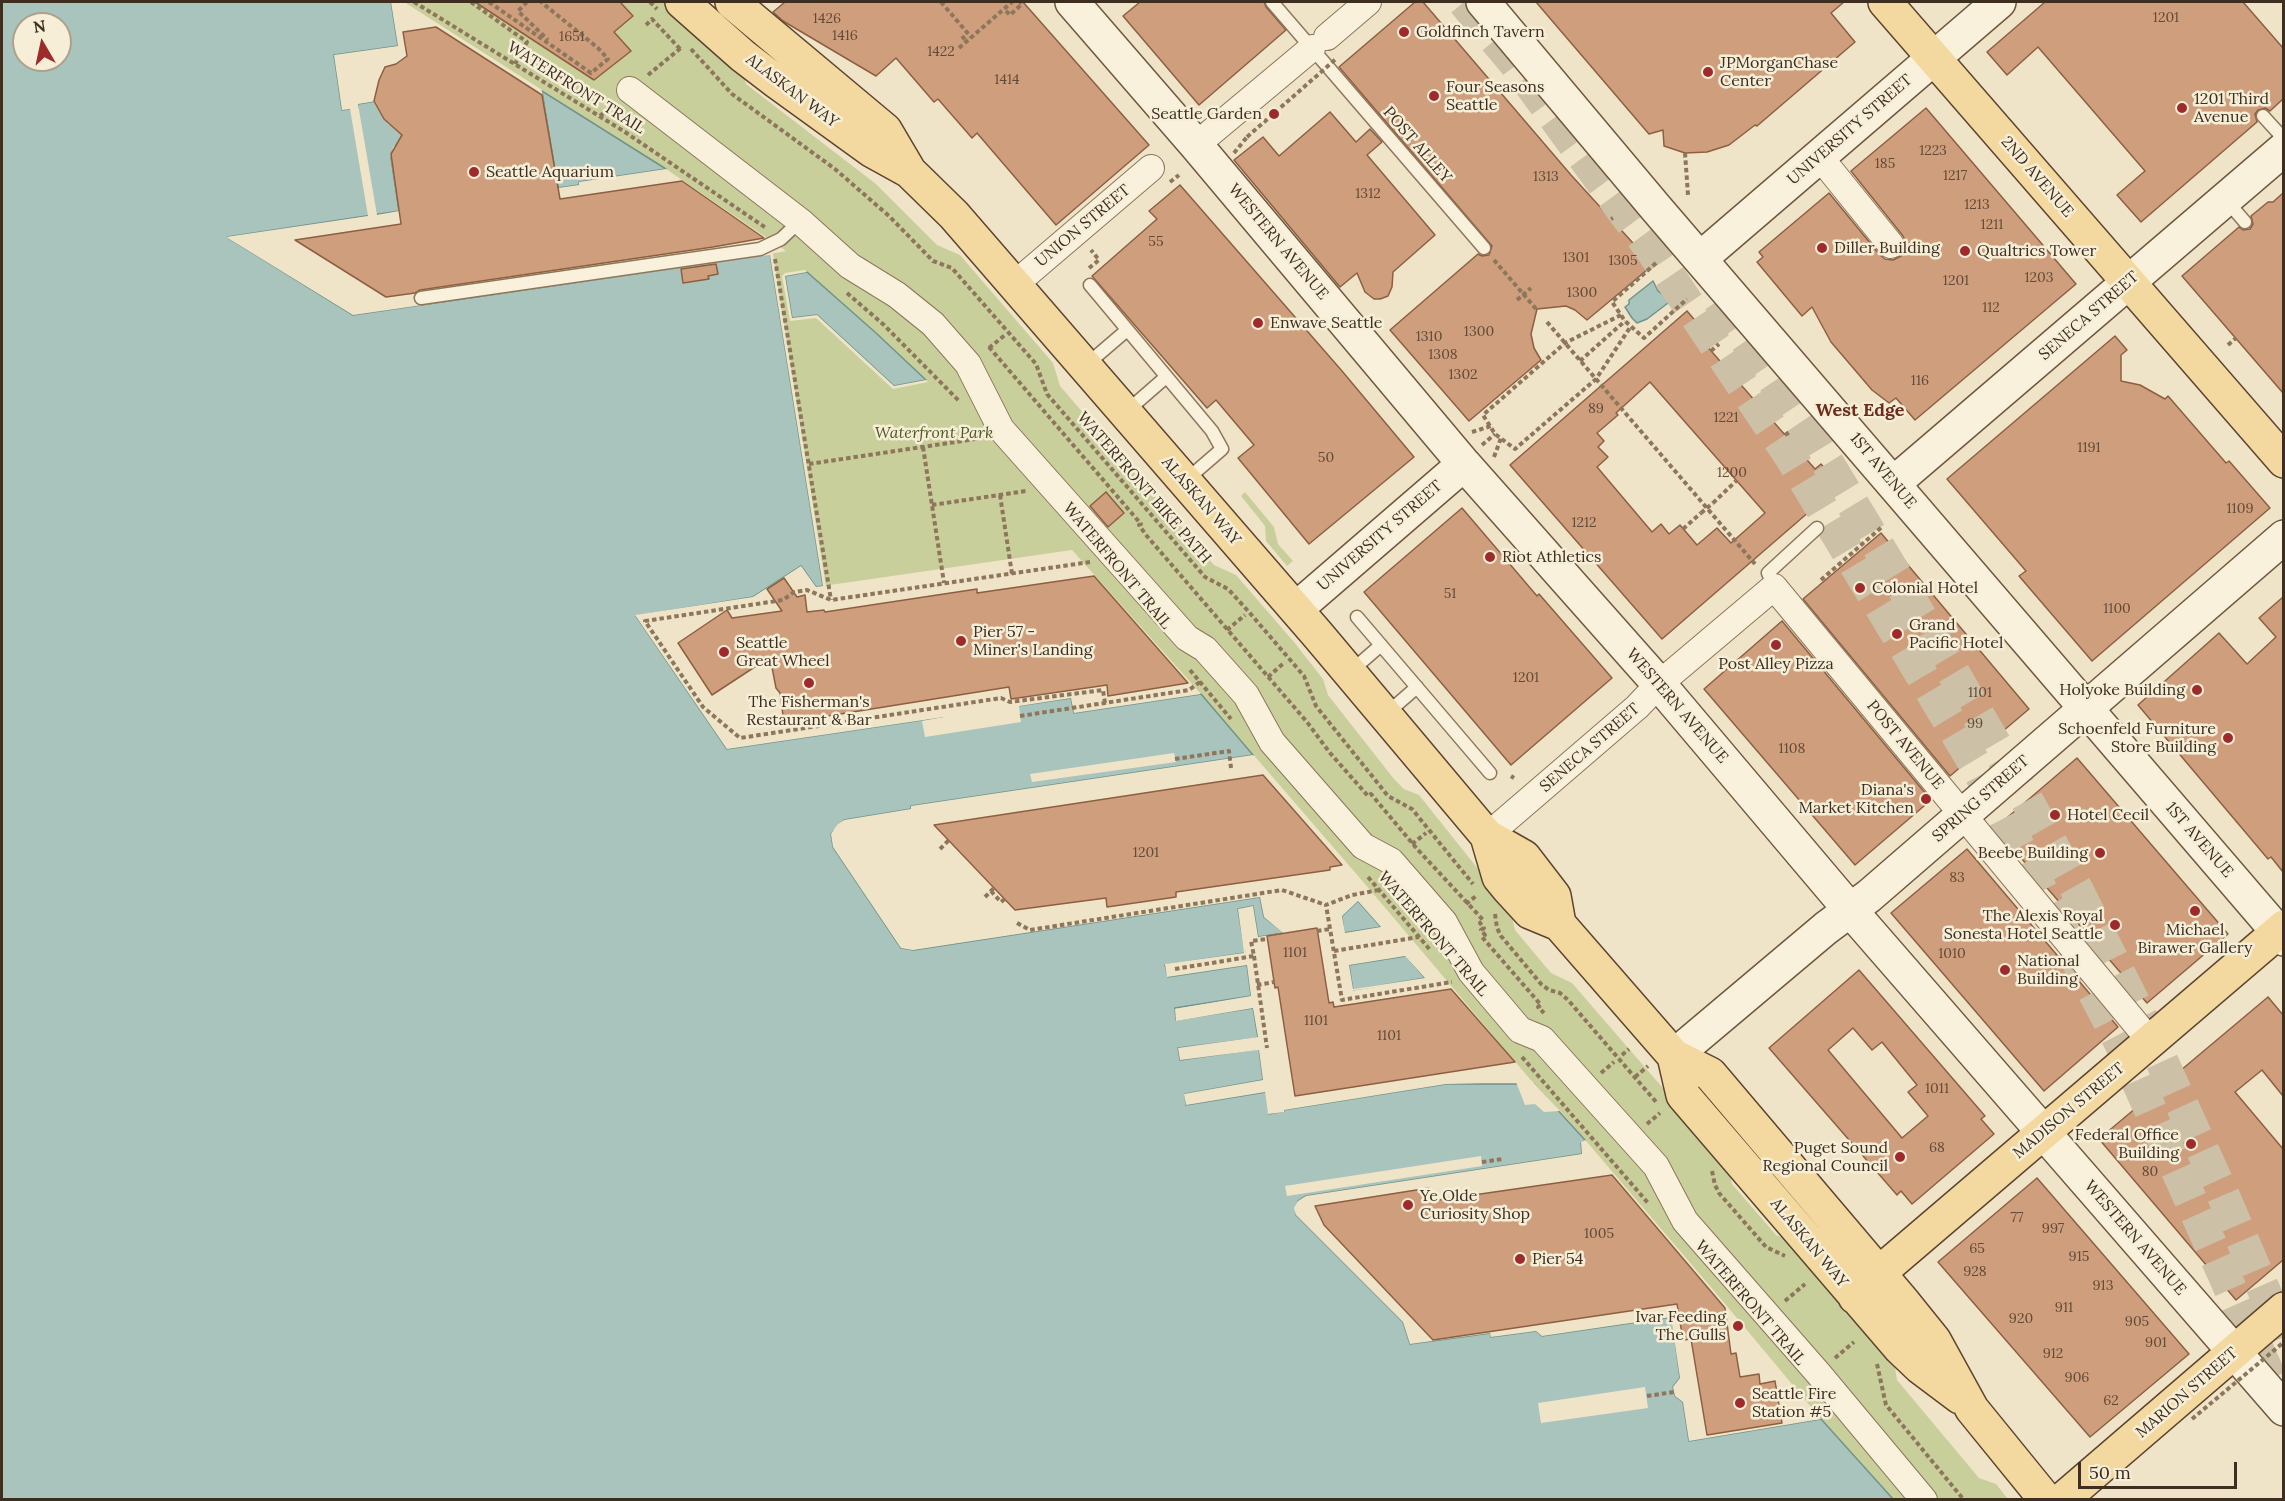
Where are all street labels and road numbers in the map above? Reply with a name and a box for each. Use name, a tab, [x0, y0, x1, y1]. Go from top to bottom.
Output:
street label: WATERFRONT TRAIL	[504, 38, 648, 138]
street label: ALASKAN WAY	[742, 50, 842, 132]
street label: UNIVERSITY STREET	[1784, 71, 1916, 189]
street label: POST ALLEY	[1379, 103, 1455, 187]
street label: 2ND AVENUE	[1997, 133, 2077, 221]
street label: WESTERN AVENUE	[1224, 180, 1332, 304]
street label: UNION STREET	[1032, 181, 1134, 271]
street label: SENECA STREET	[2035, 267, 2143, 365]
street label: WATERFRONT BIKE PATH	[1073, 408, 1215, 568]
street label: 1ST AVENUE	[1846, 429, 1920, 513]
street label: ALASKAN WAY	[1157, 453, 1245, 549]
street label: UNIVERSITY STREET	[1314, 477, 1446, 595]
street label: WATERFRONT TRAIL	[1059, 499, 1175, 633]
street label: WESTERN AVENUE	[1622, 645, 1732, 767]
street label: POST AVENUE	[1862, 697, 1948, 793]
street label: SENECA STREET	[1536, 699, 1644, 797]
street label: SPRING STREET	[1929, 752, 2033, 846]
street label: 1ST AVENUE	[2161, 798, 2237, 882]
street label: WATERFRONT TRAIL	[1374, 868, 1492, 1000]
street label: MADISON STREET	[2009, 1059, 2129, 1163]
street label: WESTERN AVENUE	[2080, 1177, 2190, 1299]
street label: ALASKAN WAY	[1766, 1194, 1852, 1292]
street label: WATERFRONT TRAIL	[1691, 1237, 1809, 1369]
street label: MARION STREET	[2132, 1344, 2242, 1442]

